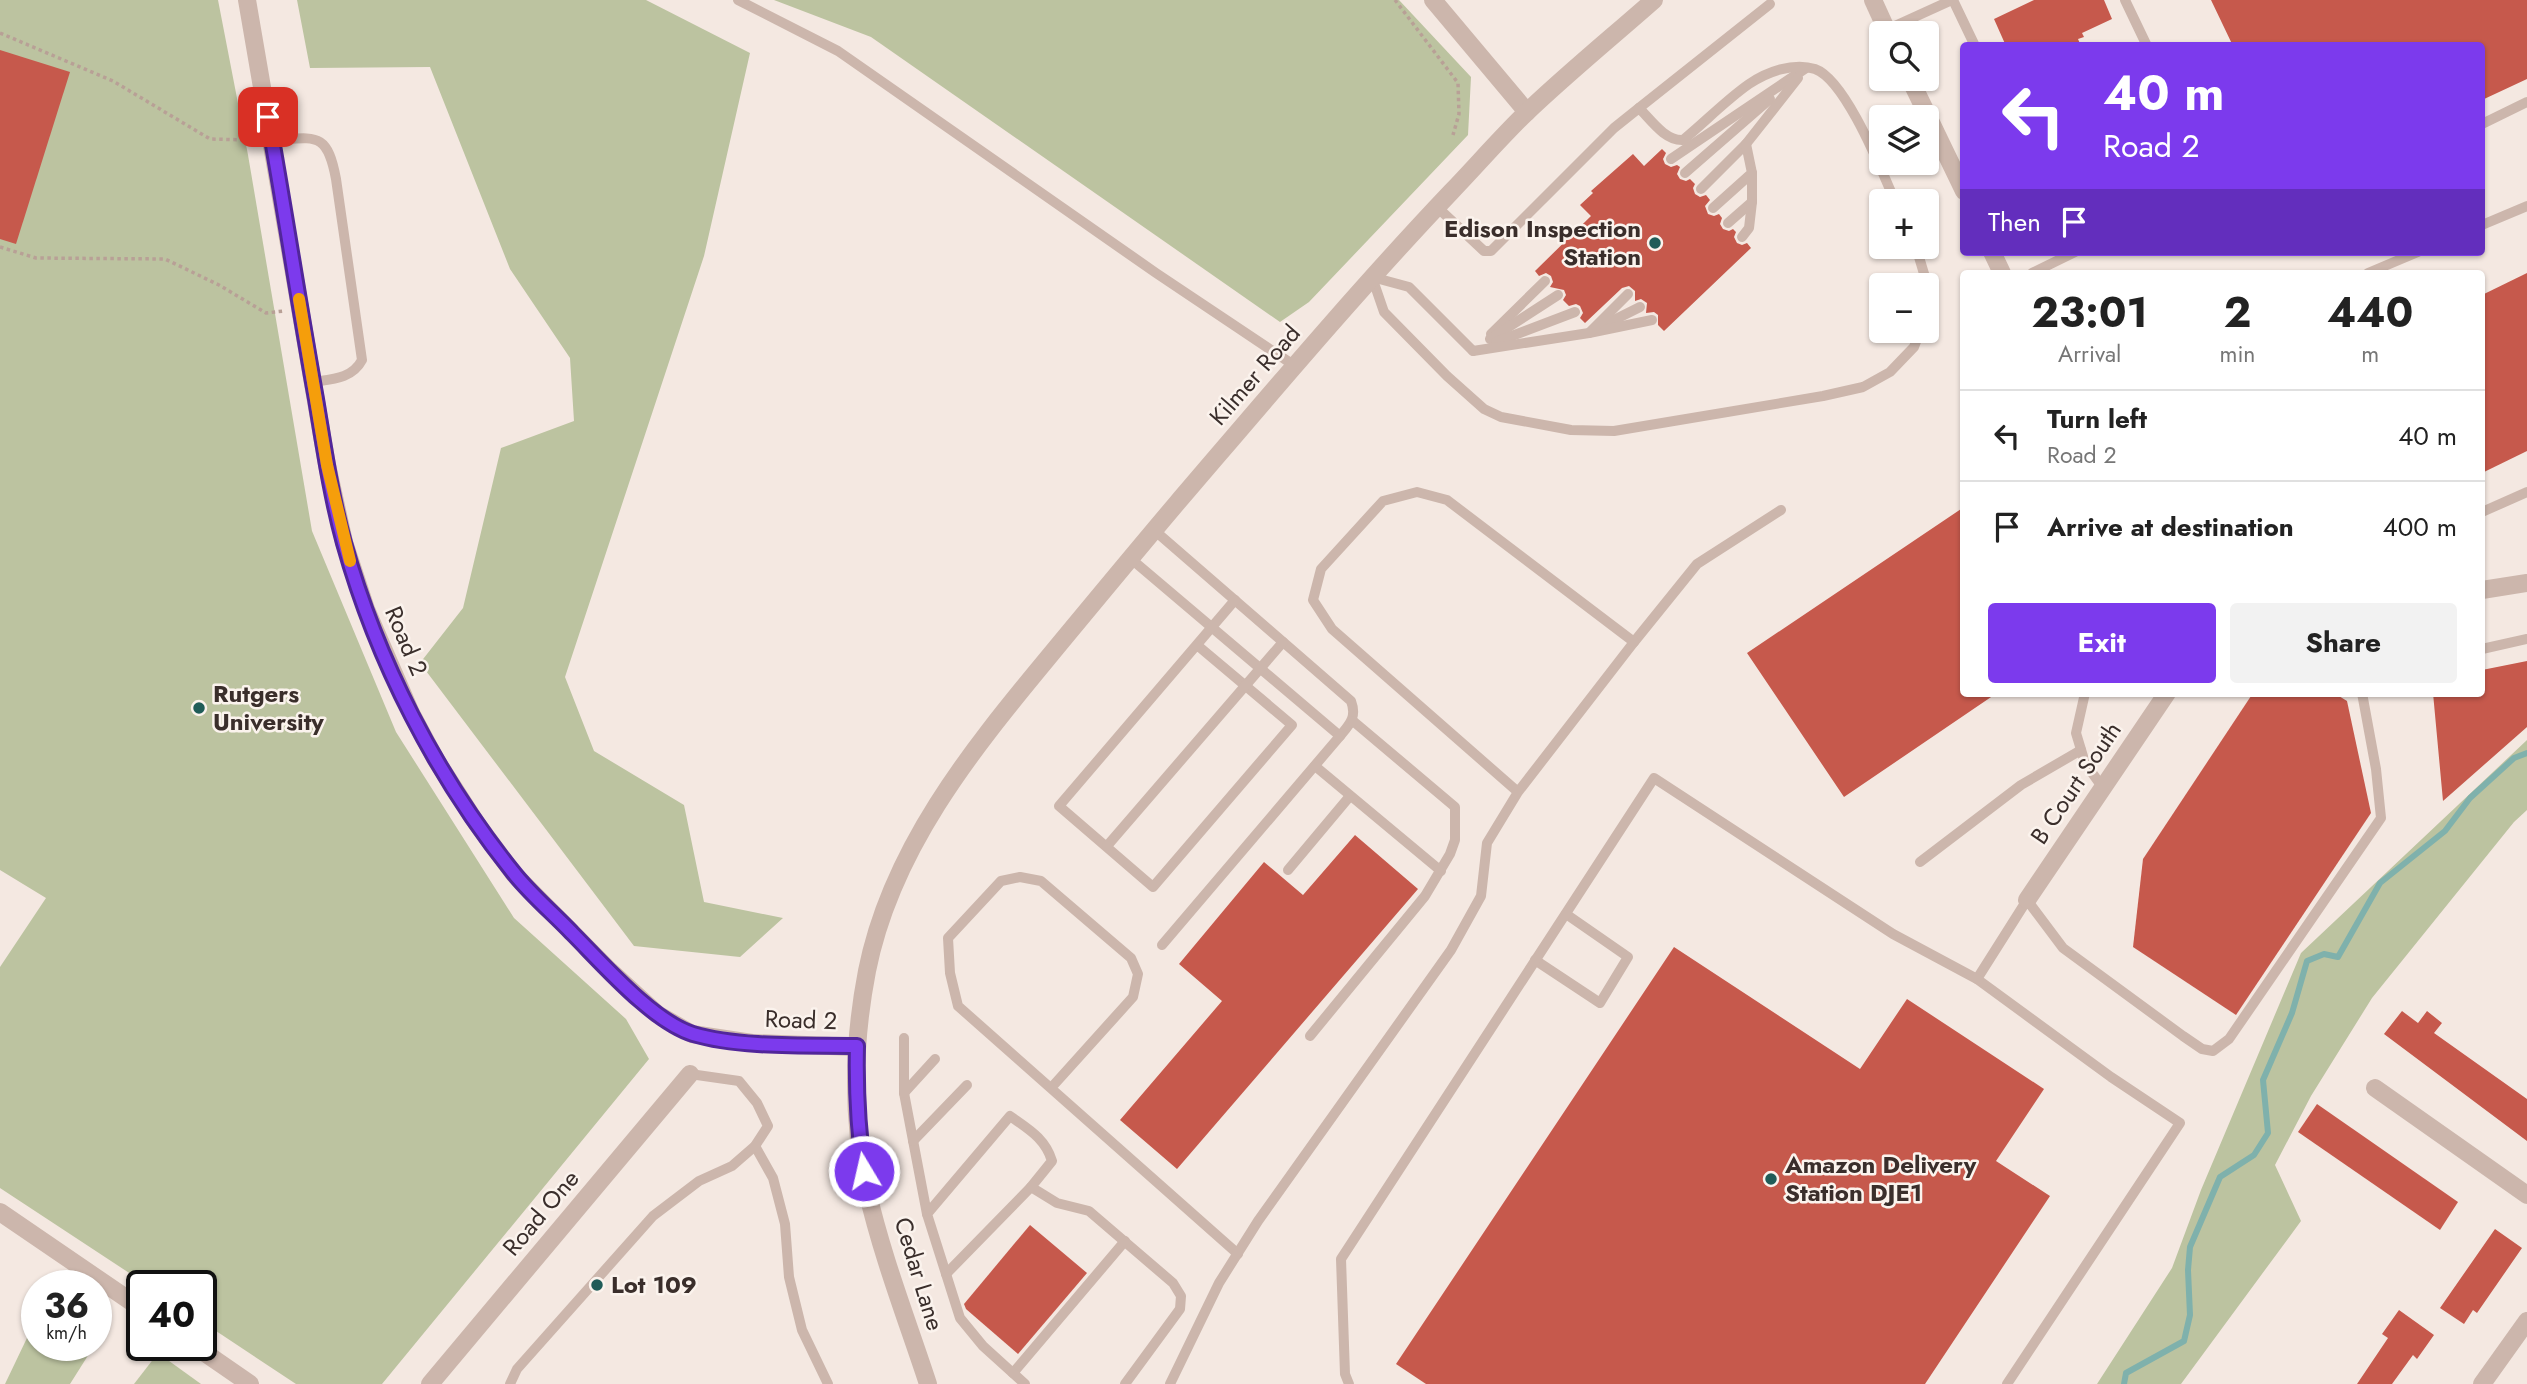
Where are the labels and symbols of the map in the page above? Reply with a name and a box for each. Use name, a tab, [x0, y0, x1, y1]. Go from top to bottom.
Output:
pin	[238, 87, 298, 147]
place label: Edison Inspection Station	[1444, 211, 1641, 274]
marker: Edison Inspection Station	[1647, 235, 1663, 251]
street label: Kilmer Road	[1201, 317, 1308, 433]
street label: Road 2	[376, 601, 437, 681]
place label: Rutgers University	[213, 676, 324, 739]
marker: Rutgers University	[191, 700, 207, 716]
street label: B Court South	[2022, 714, 2130, 851]
street label: Road 2	[764, 1001, 838, 1038]
position arrow	[827, 1134, 901, 1208]
place label: Amazon Delivery Station DJE1	[1784, 1147, 1977, 1210]
street label: Road One	[494, 1162, 587, 1263]
marker: Amazon Delivery Station DJE1	[1763, 1171, 1779, 1187]
street label: Cedar Lane	[886, 1213, 953, 1335]
place label: Lot 109	[611, 1267, 697, 1302]
speed limit sign: 40	[126, 1270, 217, 1361]
marker: Lot 109	[589, 1277, 605, 1293]

